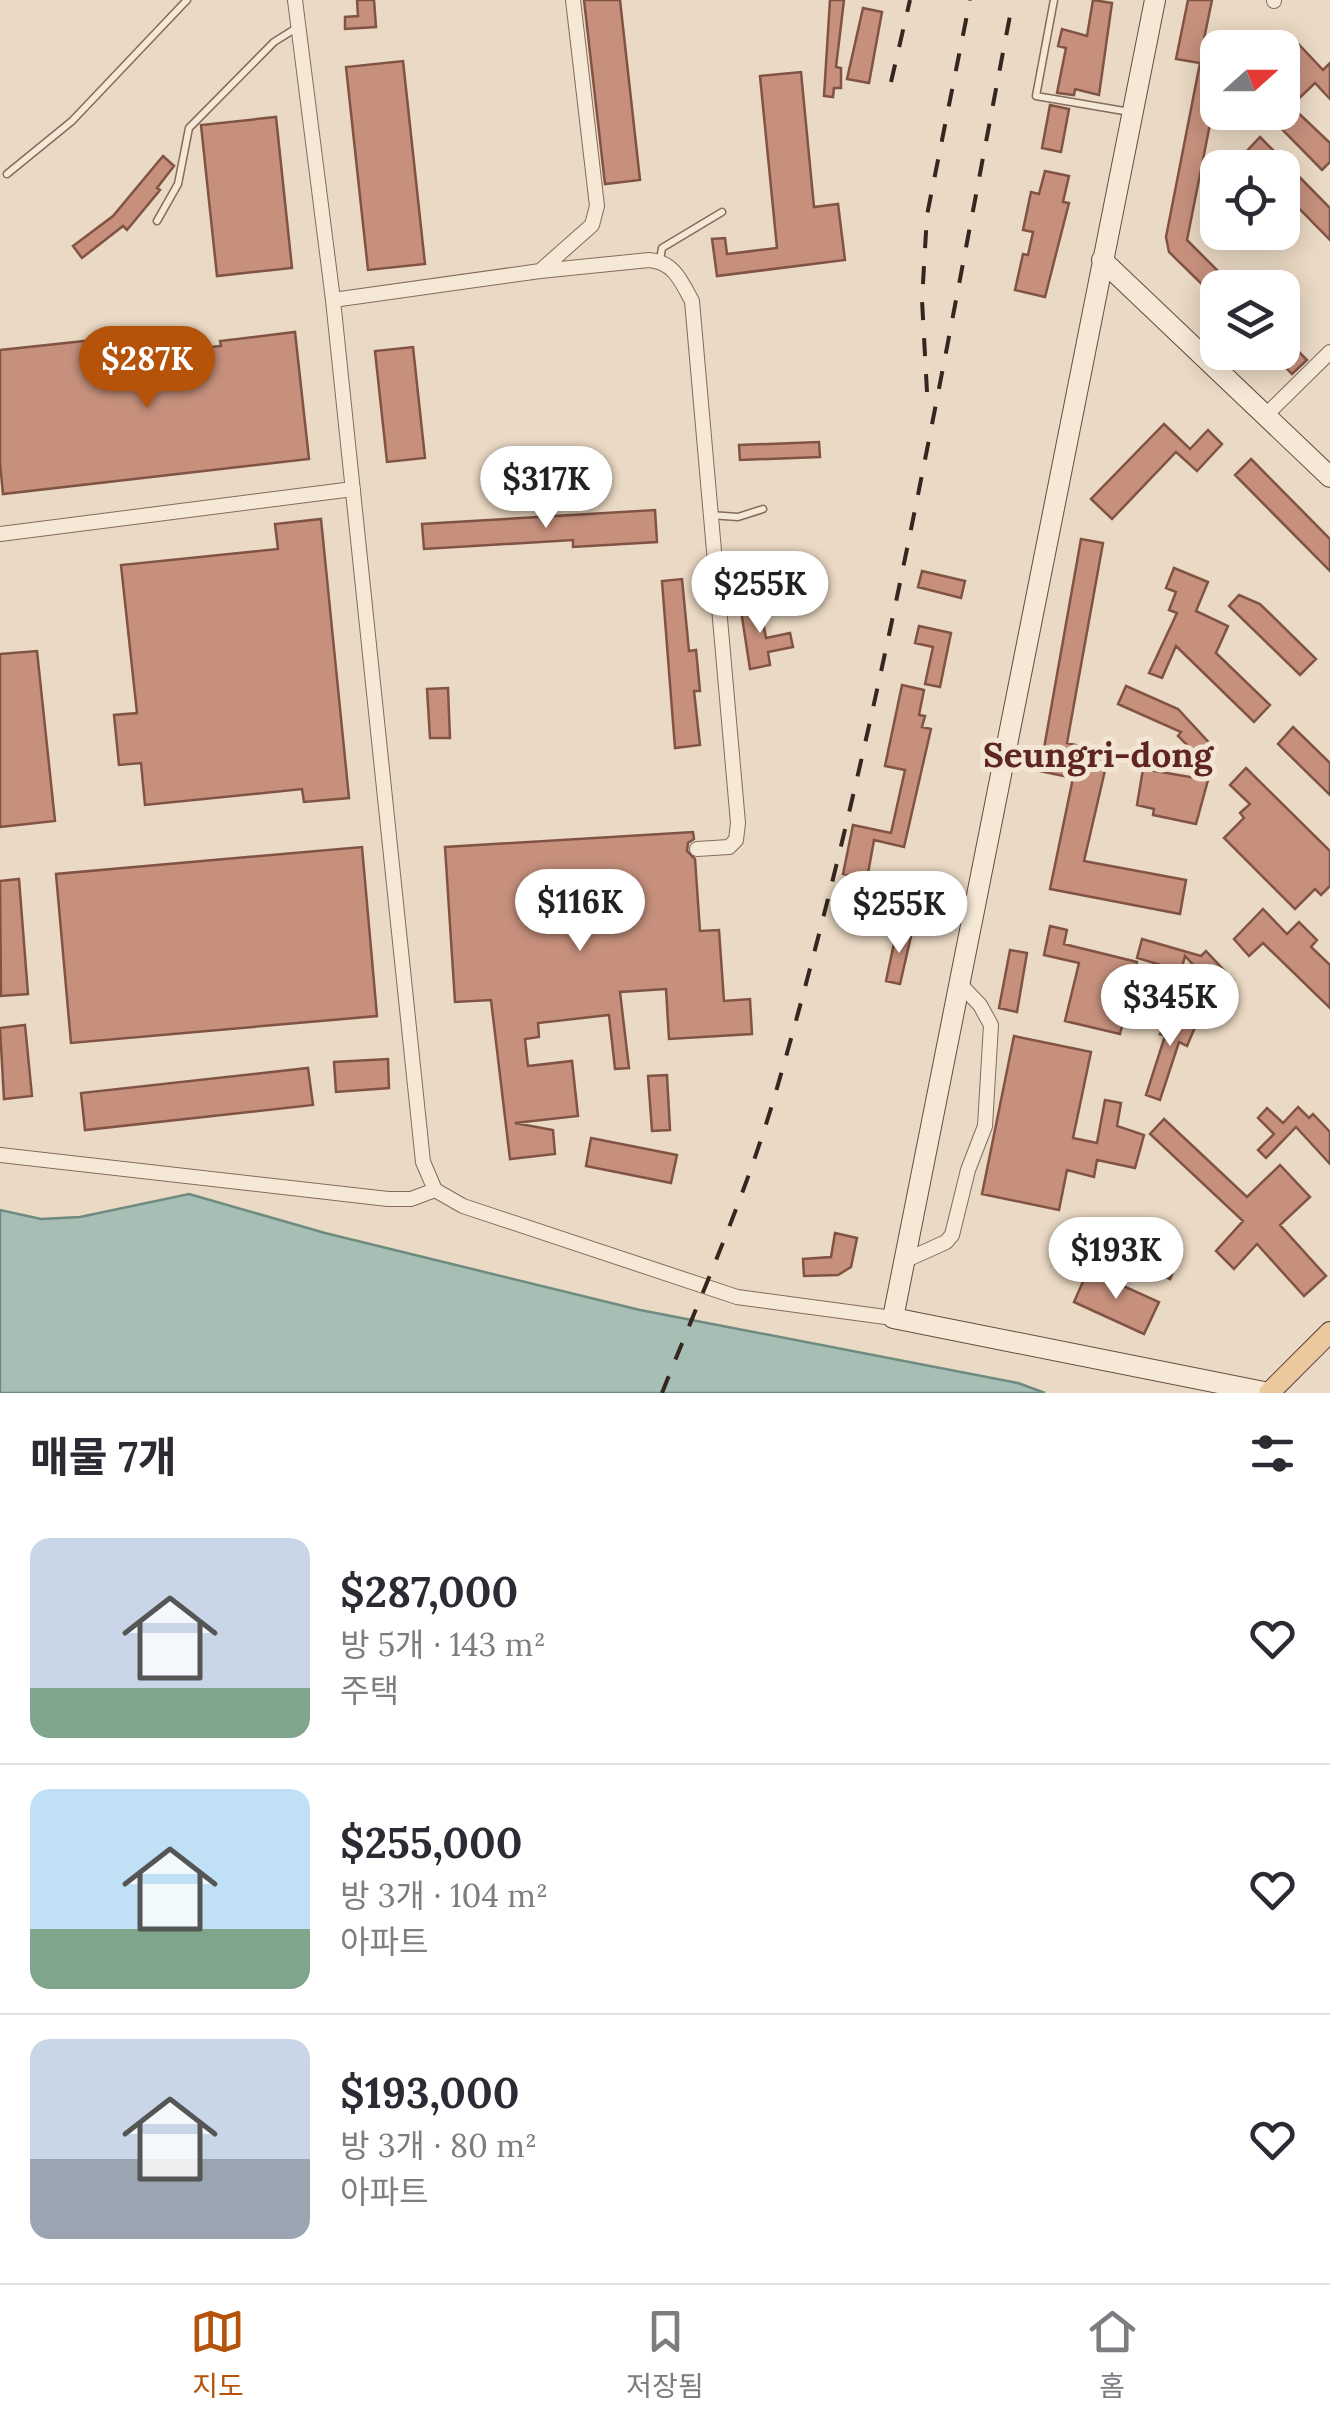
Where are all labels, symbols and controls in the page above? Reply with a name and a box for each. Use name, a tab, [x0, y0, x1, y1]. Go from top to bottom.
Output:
north arrow	[1200, 30, 1300, 130]
map controls	[1200, 30, 1300, 370]
button: locate	[1200, 150, 1300, 250]
button: layers	[1200, 270, 1300, 370]
pin: $287K	[77, 326, 217, 411]
text: $287K	[101, 338, 193, 379]
pin: $317K	[476, 446, 616, 531]
text: $317K	[502, 458, 590, 499]
pin: $255K	[690, 551, 830, 636]
text: $255K	[713, 563, 807, 604]
district label: Seungri-dong	[983, 732, 1215, 777]
pin: $116K	[510, 869, 650, 954]
pin: $255K	[829, 871, 969, 956]
text: $116K	[537, 881, 623, 922]
text: $255K	[852, 883, 946, 924]
pin: $345K	[1100, 964, 1240, 1049]
text: $345K	[1123, 976, 1217, 1017]
pin: $193K	[1046, 1217, 1186, 1302]
text: $193K	[1071, 1229, 1161, 1270]
icon: filters	[1245, 1426, 1300, 1481]
text: 매물 7개	[30, 1430, 177, 1484]
text: $287,000	[340, 1565, 518, 1619]
icon: home	[110, 1578, 230, 1698]
icon: heart	[1245, 1611, 1300, 1666]
text: 방 5개 · 143 m²	[340, 1624, 546, 1665]
text: 주택	[340, 1670, 399, 1711]
text: $255,000	[340, 1816, 522, 1870]
icon: home	[110, 1829, 230, 1949]
icon: heart	[1245, 1862, 1300, 1917]
text: 방 3개 · 104 m²	[340, 1875, 548, 1916]
text: 아파트	[340, 1921, 428, 1962]
text: $193,000	[340, 2066, 519, 2120]
icon: home	[110, 2079, 230, 2199]
icon: heart	[1245, 2112, 1300, 2167]
text: 방 3개 · 80 m²	[340, 2125, 537, 2166]
text: 아파트	[340, 2171, 428, 2212]
tab: 지도	[190, 2304, 245, 2404]
tab: 저장됨	[626, 2304, 704, 2404]
tab: 홈	[1085, 2304, 1140, 2404]

